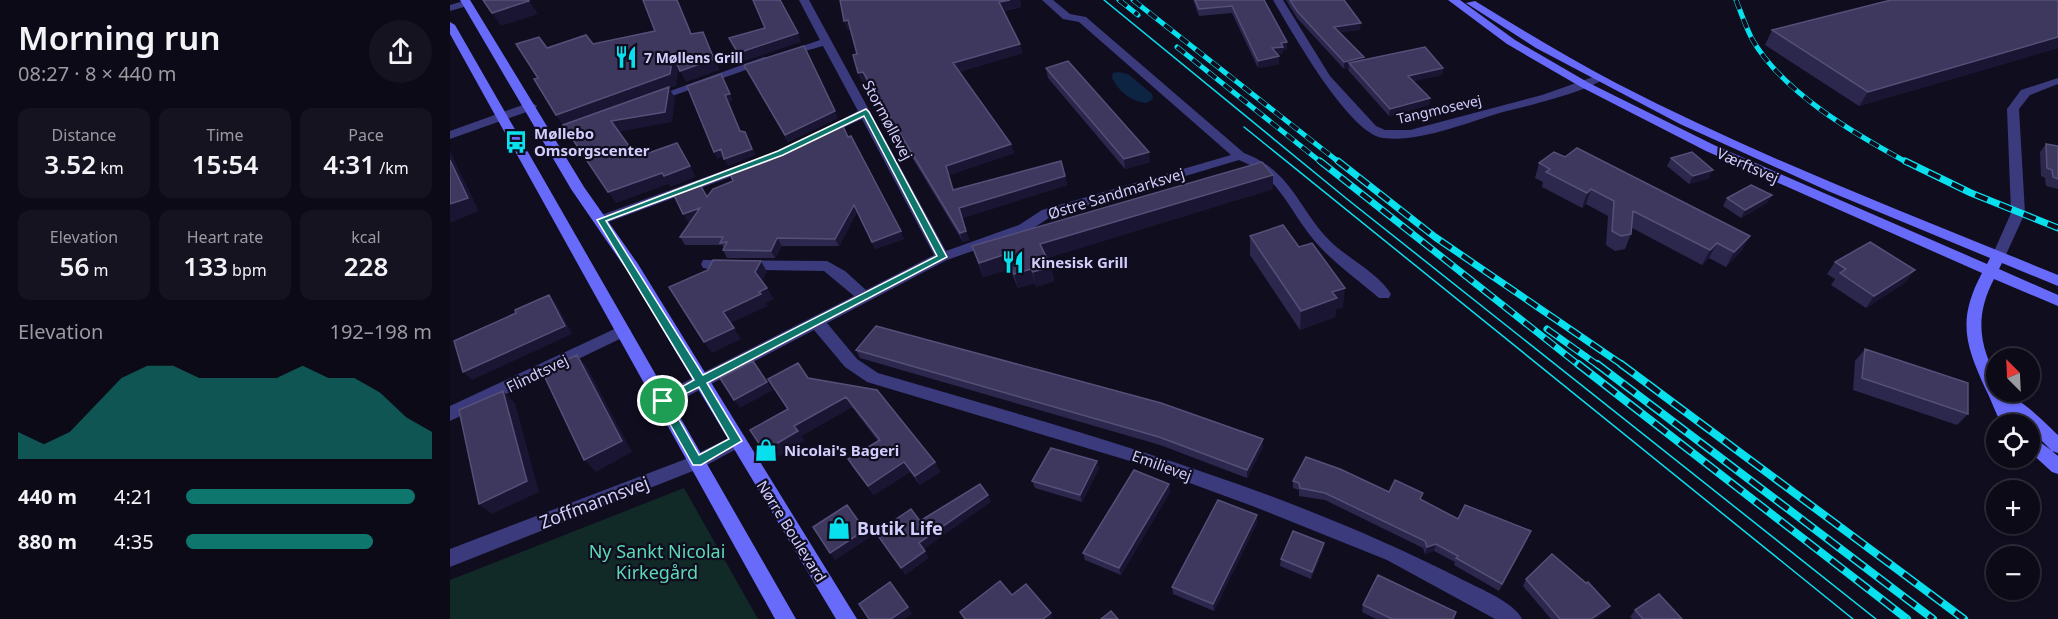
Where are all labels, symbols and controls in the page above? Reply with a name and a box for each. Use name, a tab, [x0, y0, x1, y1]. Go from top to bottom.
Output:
text: Morning run	[18, 15, 220, 60]
button: share	[369, 20, 432, 83]
restaurant icon: 7 Møllens Grill	[613, 44, 639, 70]
place label: 7 Møllens Grill	[644, 48, 743, 67]
text: 08:27 · 8 × 440 m	[18, 60, 176, 87]
street label: Stormøllevej	[859, 77, 917, 163]
street label: Tangmosevej	[1395, 90, 1483, 128]
place label: Møllebo Omsorgscenter	[534, 123, 650, 160]
text: Distance	[52, 124, 116, 146]
text: Time	[206, 124, 244, 146]
text: Pace	[348, 124, 384, 146]
bus stop icon: Møllebo Omsorgscenter	[503, 129, 529, 155]
street label: Værftsvej	[1714, 143, 1782, 187]
text: 3.52	[44, 146, 96, 182]
text: 15:54	[192, 146, 258, 182]
text: 4:31	[323, 146, 375, 182]
text: km	[96, 157, 124, 179]
text: /km	[375, 157, 409, 179]
street label: Østre Sandmarksvej	[1045, 163, 1187, 223]
text: Elevation	[50, 226, 118, 248]
text: Heart rate	[187, 226, 263, 248]
text: kcal	[351, 226, 381, 248]
text: 56	[60, 248, 89, 284]
text: 133	[183, 248, 228, 284]
text: 228	[344, 248, 388, 284]
restaurant icon: Kinesisk Grill	[1000, 249, 1026, 275]
place label: Kinesisk Grill	[1031, 252, 1128, 272]
text: m	[89, 259, 108, 281]
text: bpm	[228, 259, 267, 281]
text: Elevation	[18, 318, 103, 345]
text: 192–198 m	[329, 318, 432, 345]
north arrow	[1986, 348, 2040, 402]
map controls	[1986, 348, 2040, 600]
street label: Flindtsvej	[503, 349, 571, 397]
pin	[637, 375, 688, 426]
icon: arrive	[646, 384, 679, 417]
button: locate	[1986, 414, 2040, 468]
shop icon: Nicolai's Bageri	[753, 437, 779, 463]
place label: Nicolai's Bageri	[784, 440, 899, 460]
street label: Emilievej	[1129, 445, 1195, 485]
street label: Zoffmannsvej	[536, 470, 652, 534]
street label: Nørre Boulevard	[753, 476, 831, 586]
button: +	[1986, 480, 2040, 534]
text: 440 m	[18, 483, 77, 510]
text: 4:21	[114, 483, 154, 510]
shop icon: Butik Life	[826, 515, 852, 541]
place label: Butik Life	[857, 516, 943, 540]
text: 880 m	[18, 528, 77, 555]
text: 4:35	[114, 528, 154, 555]
park label: Ny Sankt Nicolai Kirkegård	[589, 539, 725, 584]
button: −	[1986, 546, 2040, 600]

